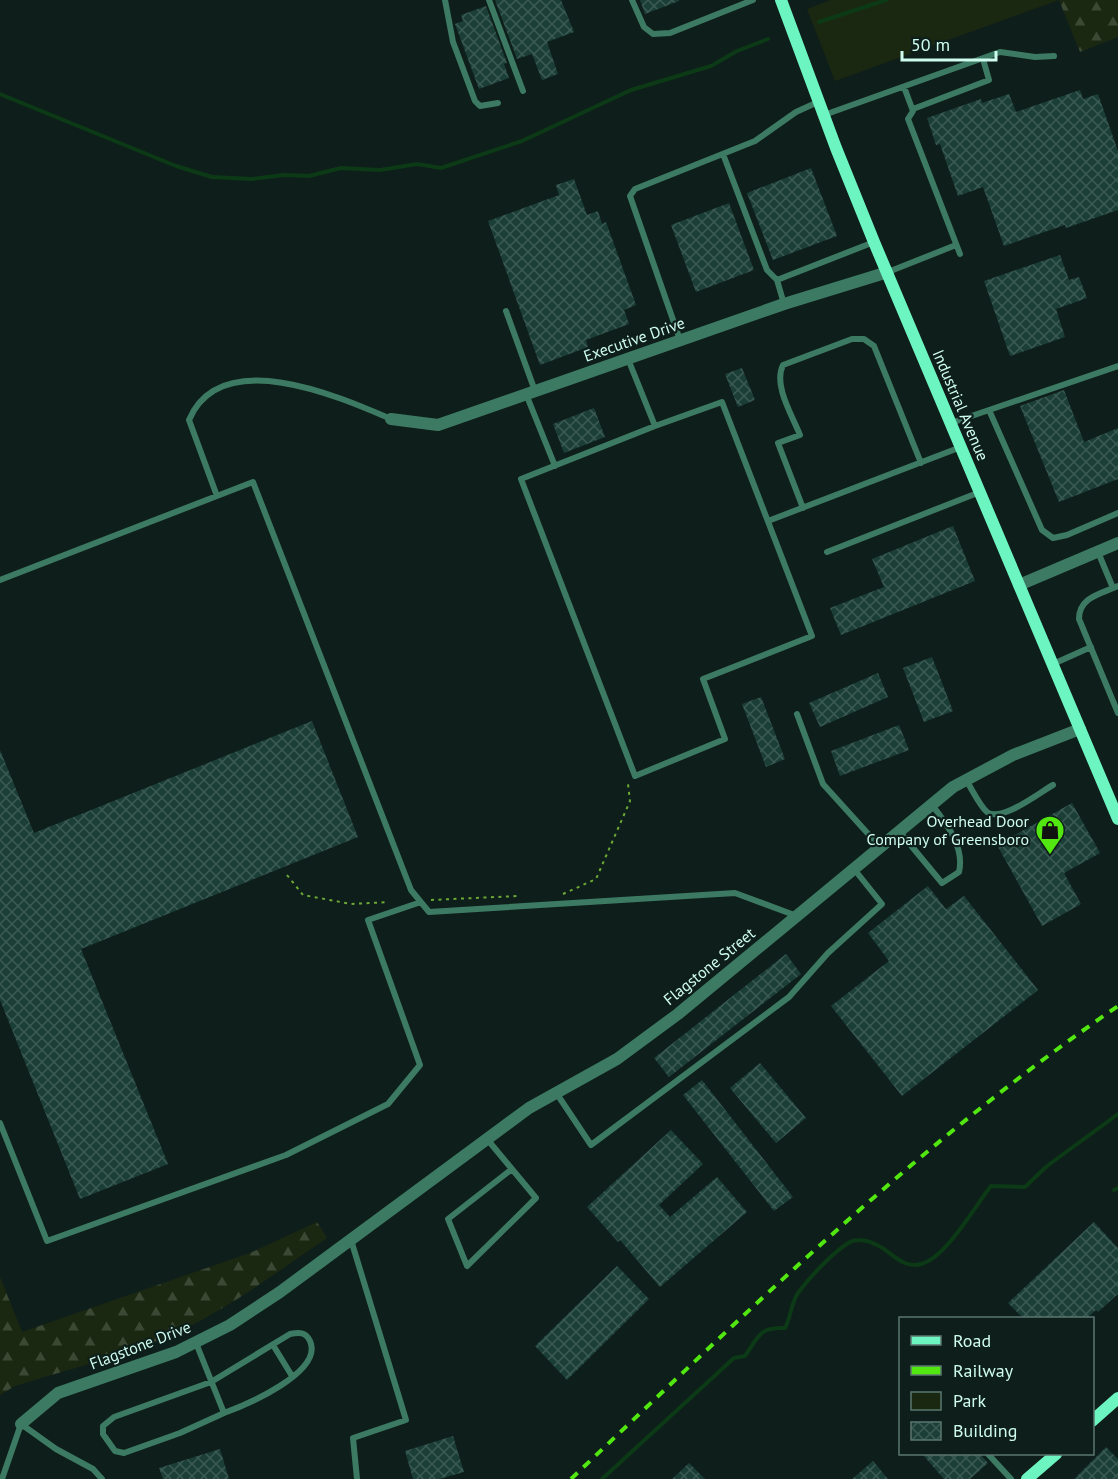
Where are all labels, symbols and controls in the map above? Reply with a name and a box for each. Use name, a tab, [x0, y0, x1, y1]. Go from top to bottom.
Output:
scale bar	[902, 24, 996, 62]
text: 50 m	[911, 33, 950, 56]
street label: Executive Drive	[581, 312, 687, 366]
street label: Industrial Avenue	[929, 346, 993, 464]
place label: Overhead Door Company of Greensboro	[867, 811, 1030, 849]
shop icon: Overhead Door Company of Greensboro	[1034, 814, 1066, 856]
street label: Flagstone Street	[659, 923, 759, 1009]
street label: Flagstone Drive	[86, 1316, 194, 1374]
legend	[899, 1317, 1094, 1455]
text: Road	[953, 1329, 991, 1352]
text: Railway	[953, 1359, 1014, 1382]
text: Park	[953, 1389, 986, 1412]
text: Building	[953, 1419, 1017, 1442]

